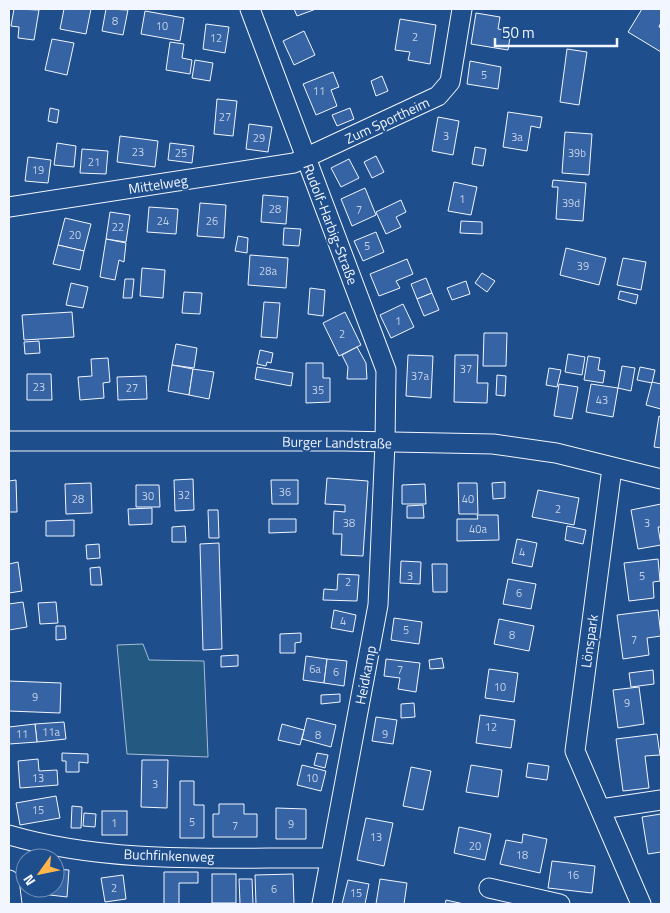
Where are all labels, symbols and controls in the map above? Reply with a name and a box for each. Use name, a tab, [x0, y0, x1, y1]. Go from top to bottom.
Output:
house number: 8	[112, 13, 118, 29]
scale bar	[495, 15, 618, 47]
house number: 10	[156, 18, 168, 34]
text: 50 m	[502, 21, 535, 44]
house number: 2	[412, 29, 418, 45]
house number: 12	[210, 30, 222, 46]
house number: 5	[481, 67, 487, 83]
house number: 11	[313, 83, 325, 99]
street label: Zum Sportheim	[341, 91, 433, 149]
house number: 27	[219, 109, 231, 125]
house number: 3	[443, 128, 449, 144]
house number: 3a	[511, 129, 523, 145]
house number: 29	[253, 130, 265, 146]
house number: 23	[132, 144, 144, 160]
house number: 25	[175, 145, 187, 161]
house number: 39b	[568, 145, 586, 161]
house number: 21	[88, 154, 100, 170]
street label: Rudolf-Harbig-Straße	[298, 160, 364, 288]
house number: 19	[32, 162, 44, 178]
street label: Mittelweg	[127, 169, 189, 199]
house number: 1	[459, 191, 465, 207]
house number: 39d	[562, 195, 580, 211]
house number: 28	[269, 201, 281, 217]
house number: 7	[356, 202, 362, 218]
house number: 24	[157, 213, 169, 229]
house number: 26	[206, 213, 218, 229]
house number: 22	[112, 219, 124, 235]
house number: 20	[69, 227, 81, 243]
house number: 5	[364, 238, 370, 254]
house number: 39	[577, 258, 589, 274]
house number: 28a	[259, 263, 277, 279]
house number: 1	[395, 313, 401, 329]
house number: 2	[339, 326, 345, 342]
house number: 37	[460, 361, 472, 377]
house number: 37a	[411, 368, 429, 384]
house number: 23	[33, 379, 45, 395]
house number: 27	[126, 380, 138, 396]
house number: 35	[312, 382, 324, 398]
house number: 43	[596, 392, 608, 408]
street label: Burger Landstraße	[282, 431, 392, 453]
house number: 36	[279, 484, 291, 500]
house number: 32	[178, 487, 190, 503]
house number: 30	[142, 488, 154, 504]
house number: 28	[72, 491, 84, 507]
house number: 40	[462, 491, 474, 507]
house number: 2	[555, 501, 561, 517]
house number: 38	[343, 515, 355, 531]
house number: 3	[644, 515, 650, 531]
house number: 40a	[469, 521, 487, 537]
house number: 4	[519, 544, 525, 560]
house number: 3	[407, 568, 413, 584]
house number: 5	[639, 568, 645, 584]
house number: 2	[345, 574, 351, 590]
house number: 6	[516, 585, 522, 601]
house number: 4	[340, 613, 346, 629]
street label: Lönspark	[575, 613, 603, 669]
house number: 5	[403, 622, 409, 638]
house number: 8	[509, 627, 515, 643]
house number: 7	[631, 632, 637, 648]
street label: Heidkamp	[349, 644, 381, 706]
house number: 6a	[309, 661, 321, 677]
house number: 7	[397, 662, 403, 678]
house number: 6	[333, 664, 339, 680]
house number: 10	[494, 679, 506, 695]
house number: 9	[32, 689, 38, 705]
house number: 9	[624, 695, 630, 711]
house number: 12	[485, 719, 497, 735]
house number: 11a	[42, 724, 60, 740]
house number: 11	[16, 726, 28, 742]
house number: 9	[382, 726, 388, 742]
house number: 8	[315, 727, 321, 743]
house number: 13	[32, 770, 44, 786]
house number: 10	[306, 770, 318, 786]
house number: 3	[152, 776, 158, 792]
house number: 15	[32, 802, 44, 818]
house number: 5	[189, 814, 195, 830]
house number: 1	[111, 815, 117, 831]
house number: 9	[288, 816, 294, 832]
house number: 7	[232, 818, 238, 834]
house number: 13	[370, 829, 382, 845]
house number: 20	[469, 838, 481, 854]
street label: Buchfinkenweg	[123, 843, 215, 867]
house number: 18	[516, 847, 528, 863]
north arrow	[15, 848, 65, 898]
house number: 16	[567, 867, 579, 883]
text: N	[17, 871, 40, 890]
house number: 2	[111, 880, 117, 896]
house number: 6	[271, 881, 277, 897]
house number: 15	[350, 885, 362, 901]

